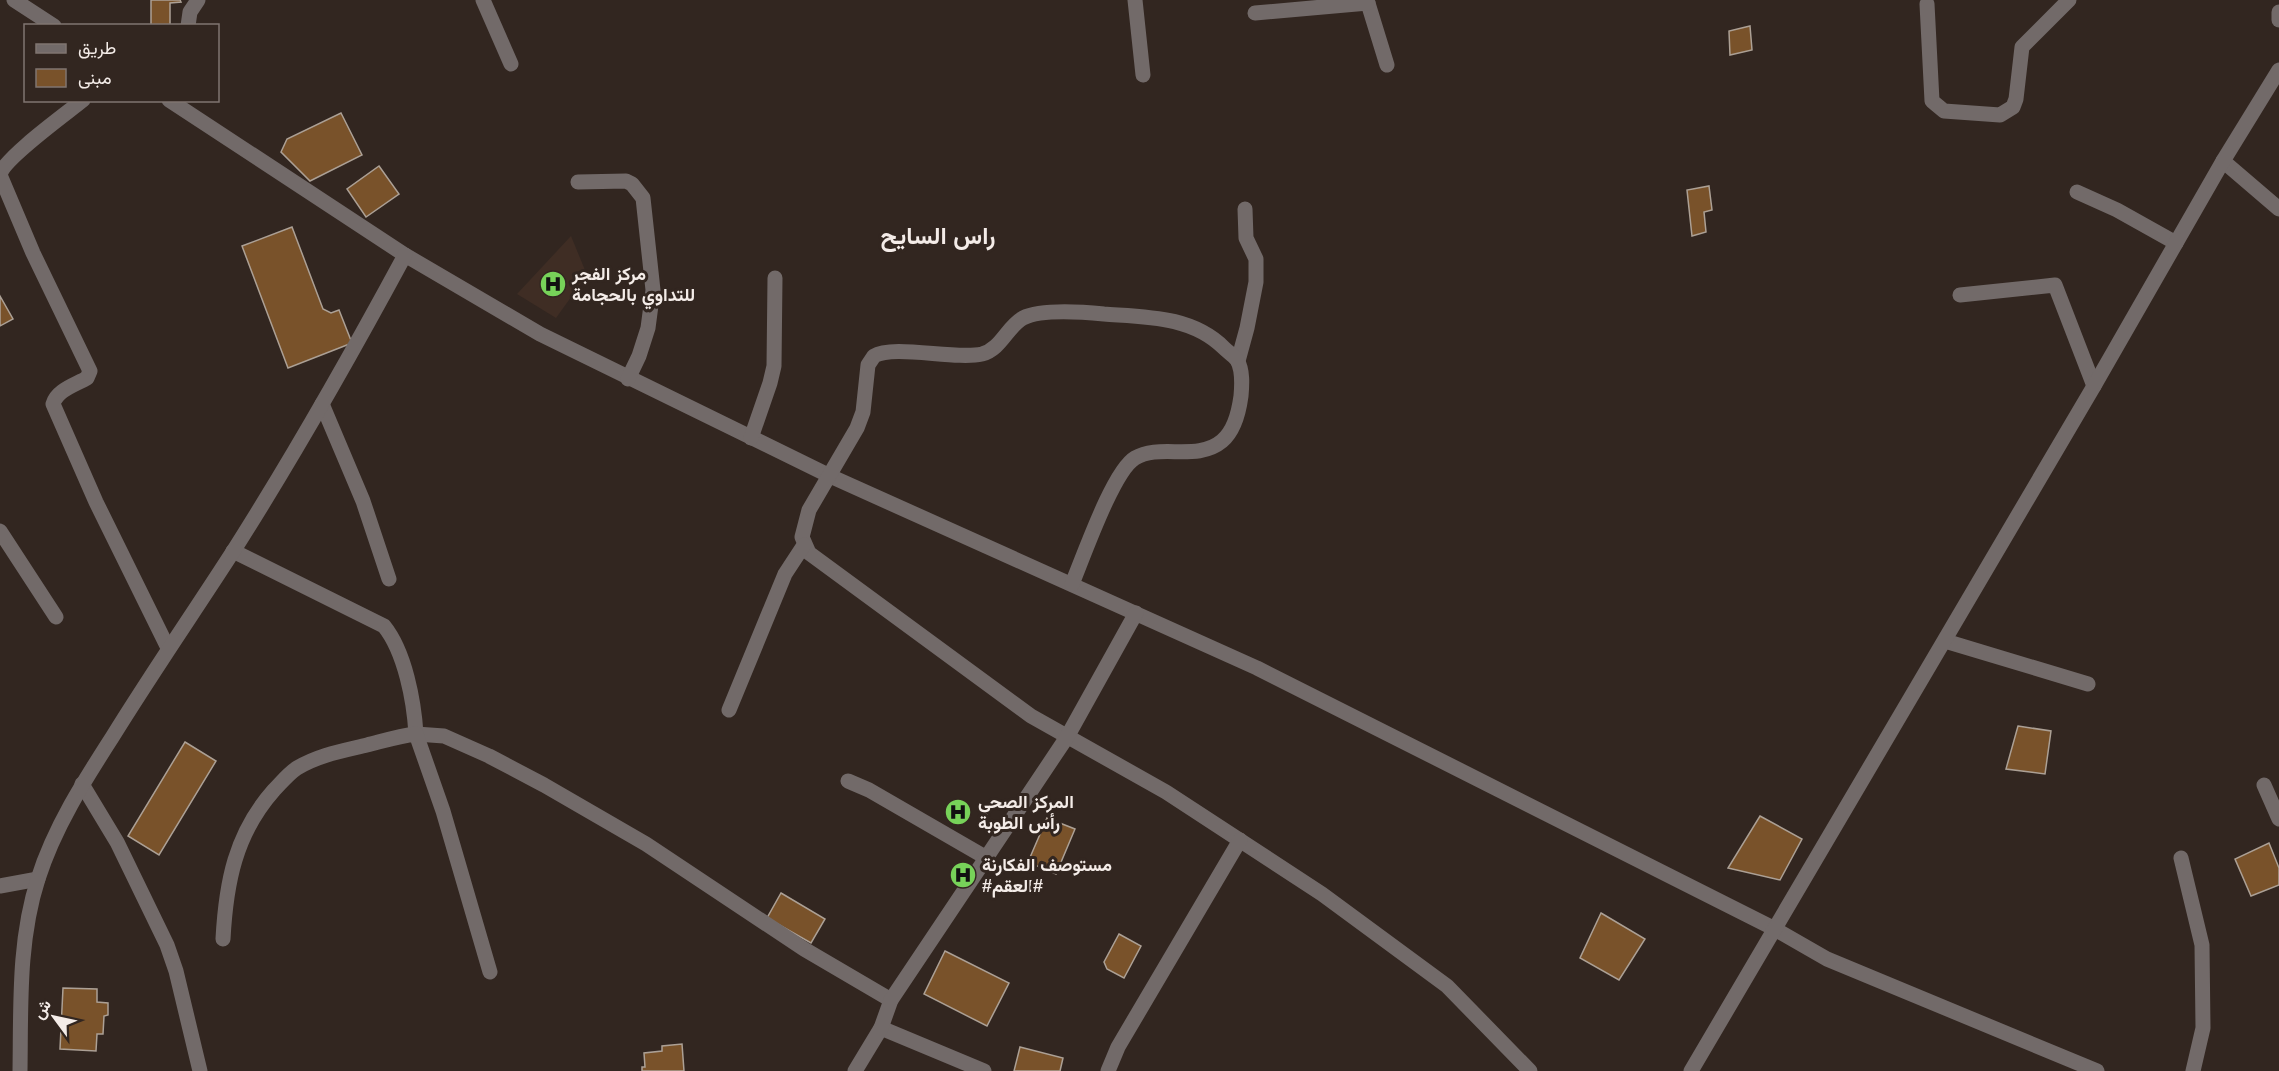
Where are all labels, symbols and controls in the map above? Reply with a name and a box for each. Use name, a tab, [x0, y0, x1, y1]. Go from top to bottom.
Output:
legend	[24, 24, 219, 102]
text: طريق	[78, 38, 116, 59]
text: مبنى	[78, 68, 112, 89]
district label: راس السايح	[881, 222, 995, 253]
place label: مركز الفجر للتداوي بالحجامة	[571, 264, 695, 310]
hospital icon: مركز الفجر للتداوي بالحجامة	[538, 269, 568, 299]
place label: المركز الصحي رأس الطوبة	[978, 792, 1074, 834]
hospital icon: المركز الصحي رأس الطوبة	[943, 797, 973, 827]
place label: مستوصف الفكارنة #العقم#	[982, 855, 1112, 898]
hospital icon: مستوصف الفكارنة #العقم#	[948, 860, 978, 890]
north arrow	[24, 987, 84, 1047]
text: ش	[29, 996, 55, 1022]

